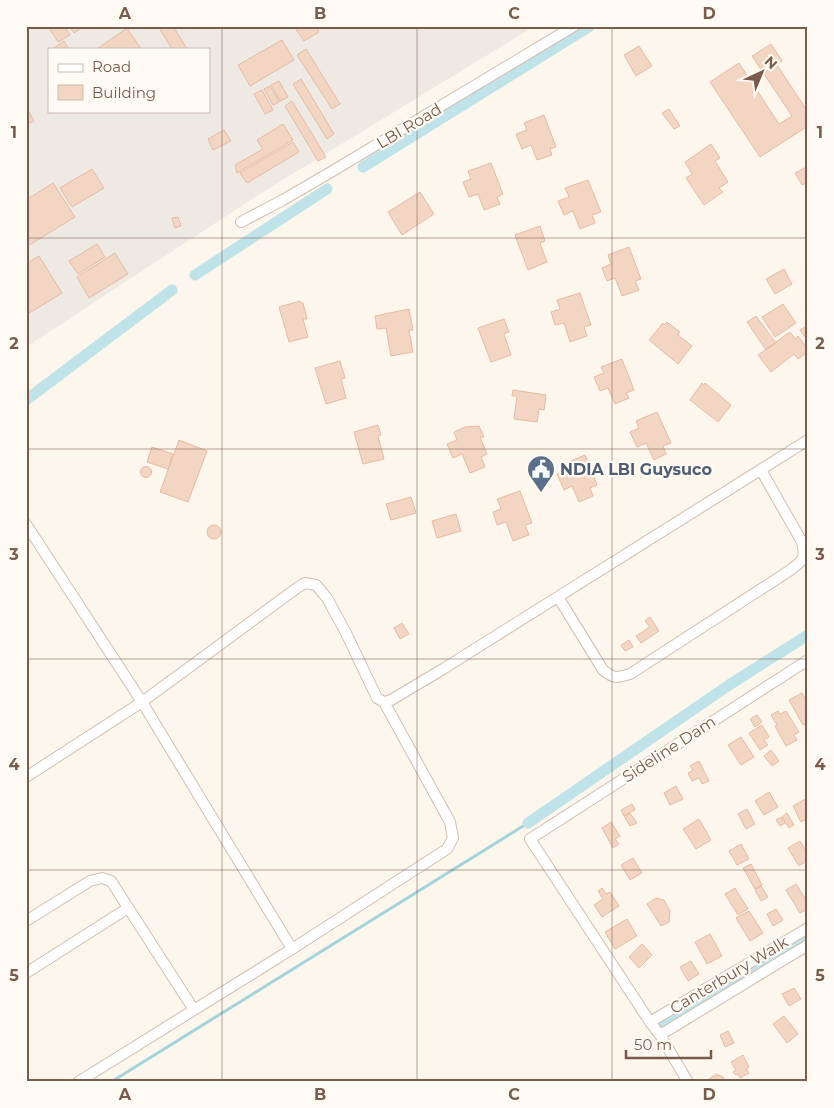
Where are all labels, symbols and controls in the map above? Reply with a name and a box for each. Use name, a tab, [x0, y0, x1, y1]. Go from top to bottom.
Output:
text: A	[118, 4, 132, 23]
text: B	[314, 4, 326, 23]
text: C	[508, 4, 520, 23]
text: D	[702, 4, 716, 23]
legend	[48, 48, 210, 112]
north arrow	[736, 48, 786, 98]
text: N	[761, 52, 781, 73]
text: Road	[92, 57, 131, 76]
text: Building	[92, 83, 156, 102]
street label: LBI Road	[373, 99, 445, 153]
text: 1	[11, 123, 17, 142]
text: 1	[817, 123, 823, 142]
text: 2	[9, 334, 19, 353]
text: 2	[815, 334, 825, 353]
public building icon: NDIA LBI Guysuco	[526, 454, 556, 493]
place label: NDIA LBI Guysuco	[560, 460, 712, 479]
text: 3	[8, 545, 19, 564]
text: 3	[814, 545, 825, 564]
street label: Sideline Dam	[619, 712, 719, 786]
text: 4	[8, 755, 20, 774]
text: 4	[814, 755, 826, 774]
street label: Canterbury Walk	[666, 932, 792, 1018]
text: 5	[9, 966, 19, 985]
text: 5	[815, 966, 825, 985]
scale bar	[626, 1028, 712, 1060]
text: 50 m	[634, 1035, 672, 1054]
text: A	[118, 1085, 132, 1104]
text: B	[314, 1085, 326, 1104]
text: C	[508, 1085, 520, 1104]
text: D	[702, 1085, 716, 1104]

